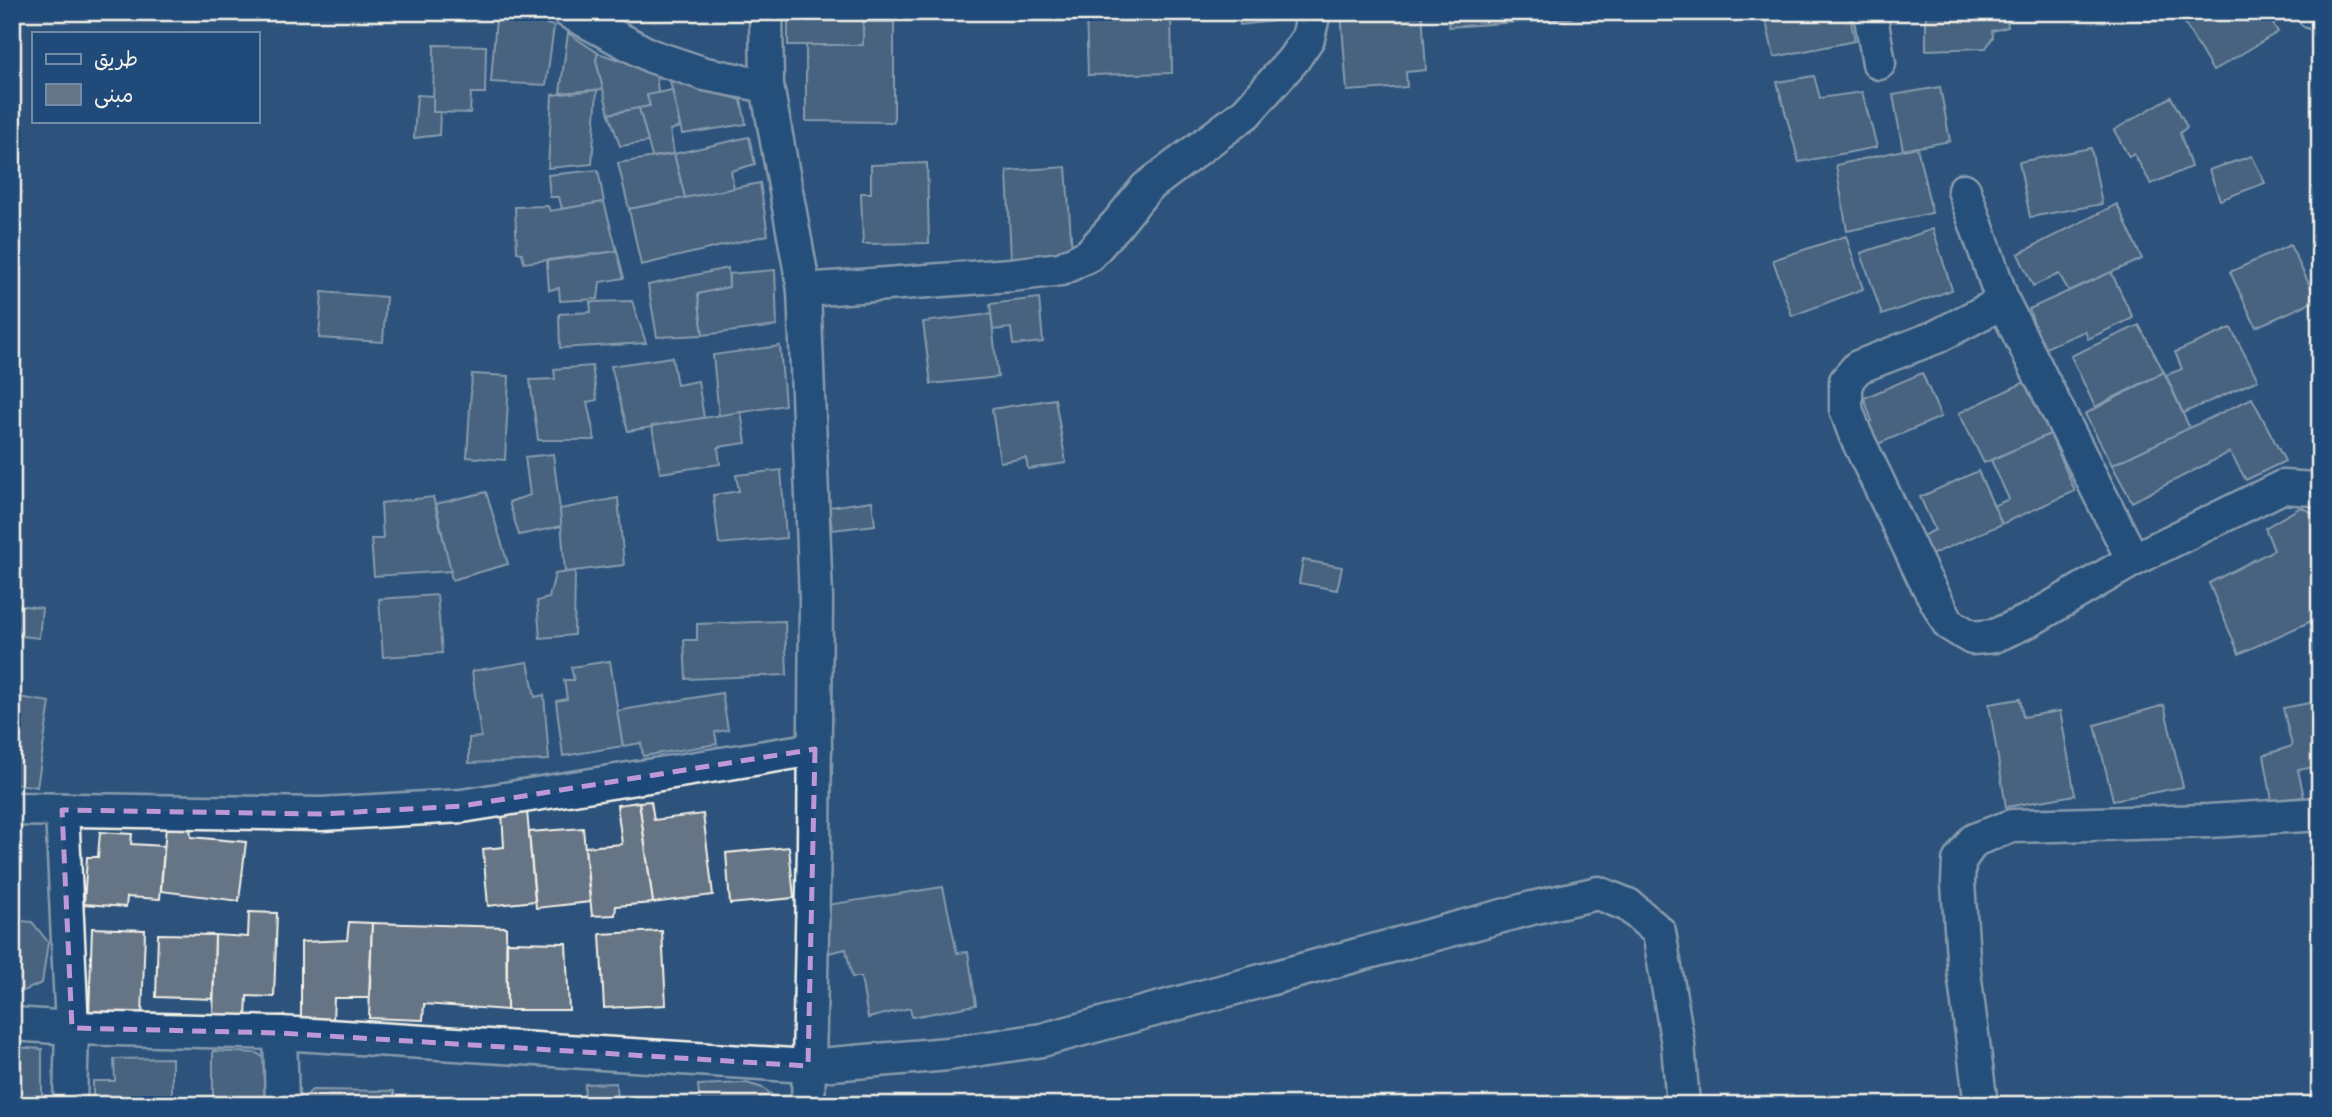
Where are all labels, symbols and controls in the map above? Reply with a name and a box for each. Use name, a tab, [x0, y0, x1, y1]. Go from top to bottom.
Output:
legend	[32, 32, 259, 122]
text: طريق	[94, 44, 138, 73]
text: مبنى	[94, 80, 133, 109]

